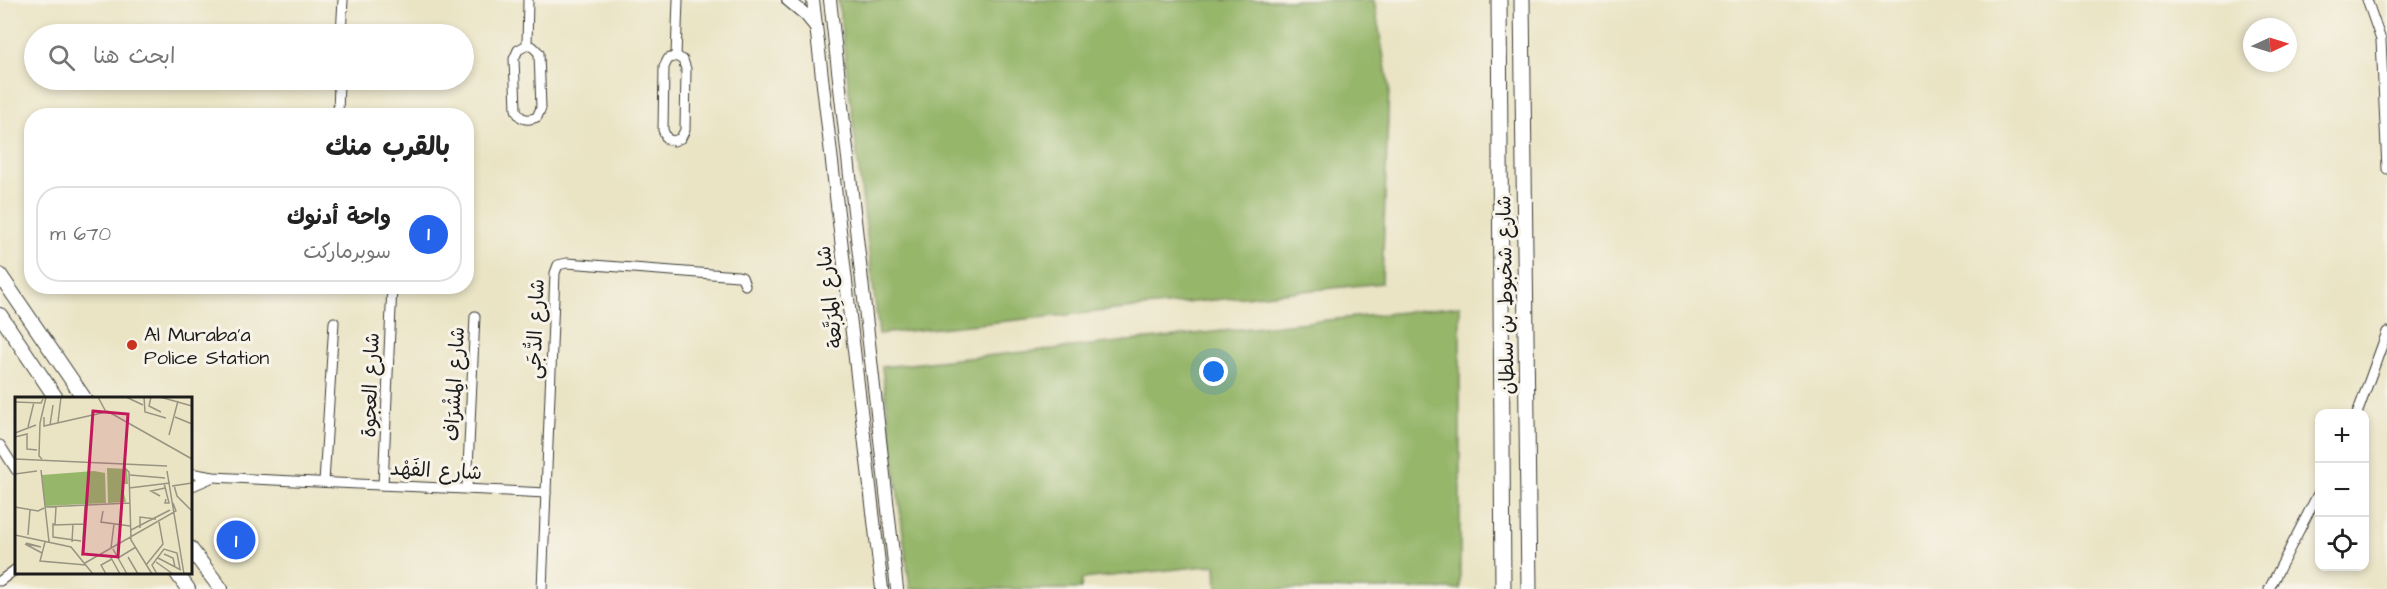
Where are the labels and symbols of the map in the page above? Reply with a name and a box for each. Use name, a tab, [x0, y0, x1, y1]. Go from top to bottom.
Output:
north arrow	[2243, 18, 2297, 72]
street label: شارع شخبوط بن سلطان	[1490, 195, 1522, 395]
street label: شارع المِرَبَّعة	[810, 244, 850, 350]
street label: شارع الدُّجَى	[520, 278, 552, 380]
place label: Al Muraba'a Police Station	[144, 321, 269, 372]
street label: شارع المِشْرَاف	[438, 326, 472, 442]
street label: شارع العجوة	[355, 332, 387, 438]
marker: Al Muraba'a Police Station	[125, 338, 139, 352]
your location	[1199, 357, 1228, 386]
inset map	[15, 397, 192, 574]
street label: شارع الفَهْد	[389, 455, 483, 487]
pin: 1	[216, 518, 256, 562]

